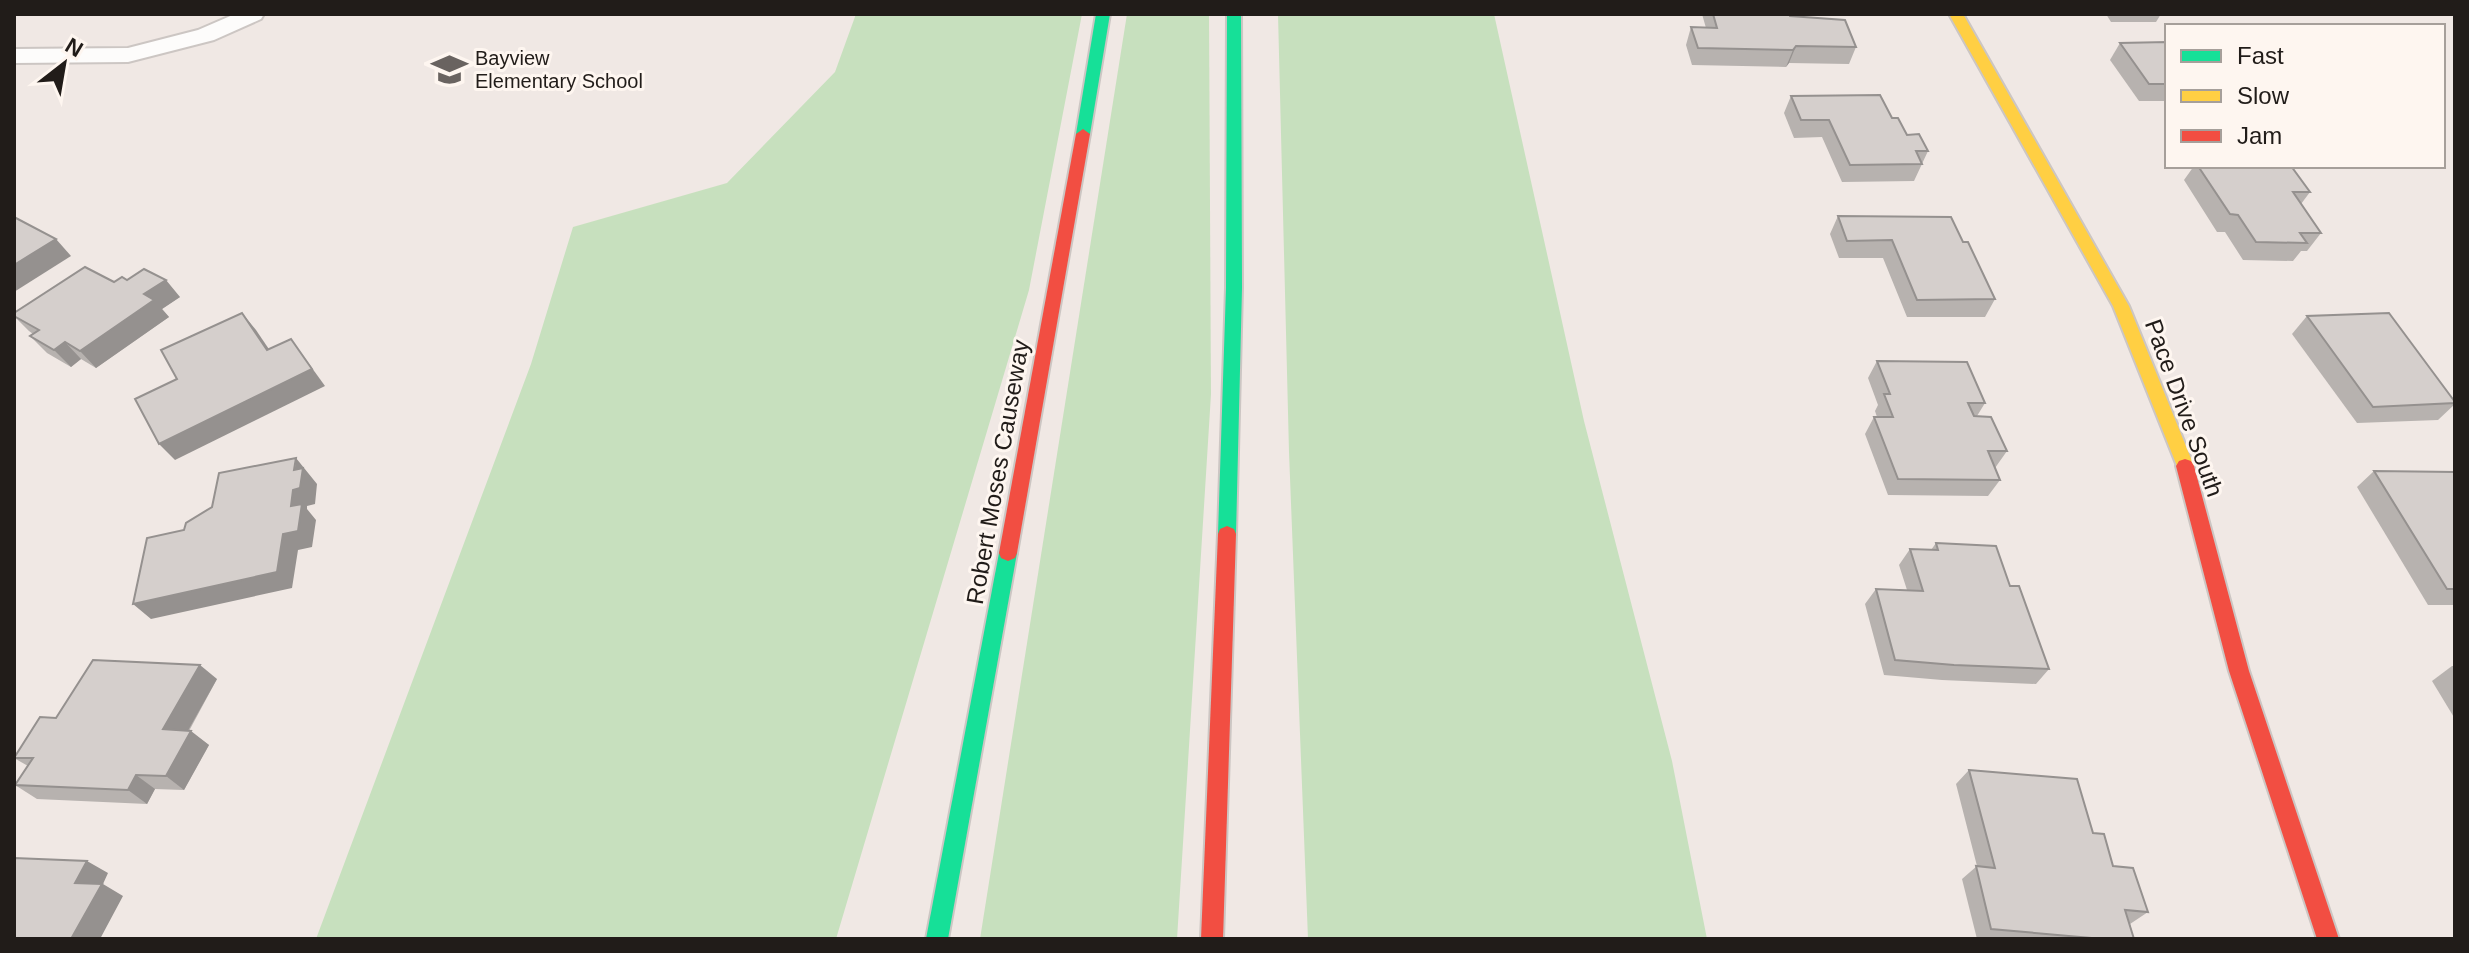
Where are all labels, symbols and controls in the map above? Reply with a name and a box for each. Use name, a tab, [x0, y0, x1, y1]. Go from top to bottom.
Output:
north arrow	[24, 24, 104, 104]
legend	[2165, 24, 2445, 168]
text: N	[61, 32, 87, 62]
text: Fast	[2237, 42, 2284, 69]
place label: Bayview Elementary School	[475, 47, 643, 92]
school or university icon: Bayview Elementary School	[430, 51, 468, 89]
text: Slow	[2237, 82, 2290, 109]
text: Jam	[2237, 122, 2282, 149]
street label: Pace Drive South	[2140, 315, 2229, 500]
street label: Robert Moses Causeway	[961, 338, 1034, 606]

